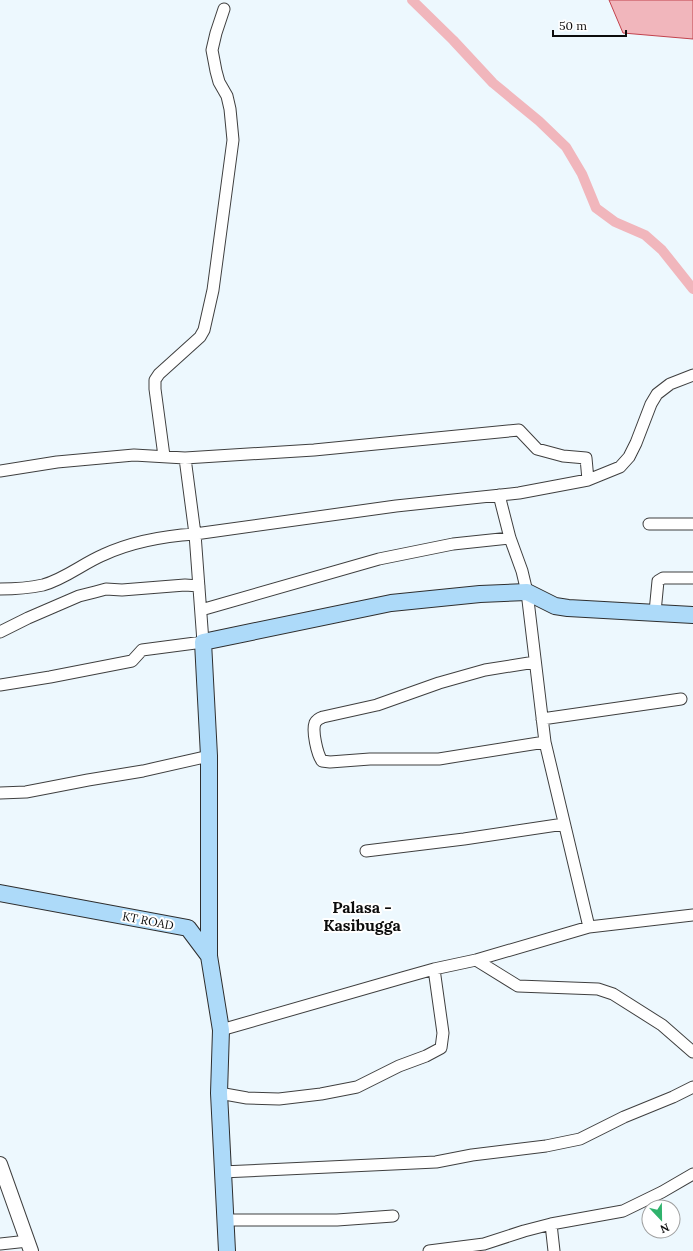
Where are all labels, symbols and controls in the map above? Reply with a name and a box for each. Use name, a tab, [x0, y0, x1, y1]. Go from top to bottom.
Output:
scale bar	[553, 12, 626, 38]
text: 50 m	[559, 18, 587, 33]
district label: Palasa - Kasibugga	[323, 897, 401, 935]
street label: KT ROAD	[121, 908, 175, 933]
north arrow	[641, 1199, 681, 1239]
text: N	[658, 1220, 671, 1237]

